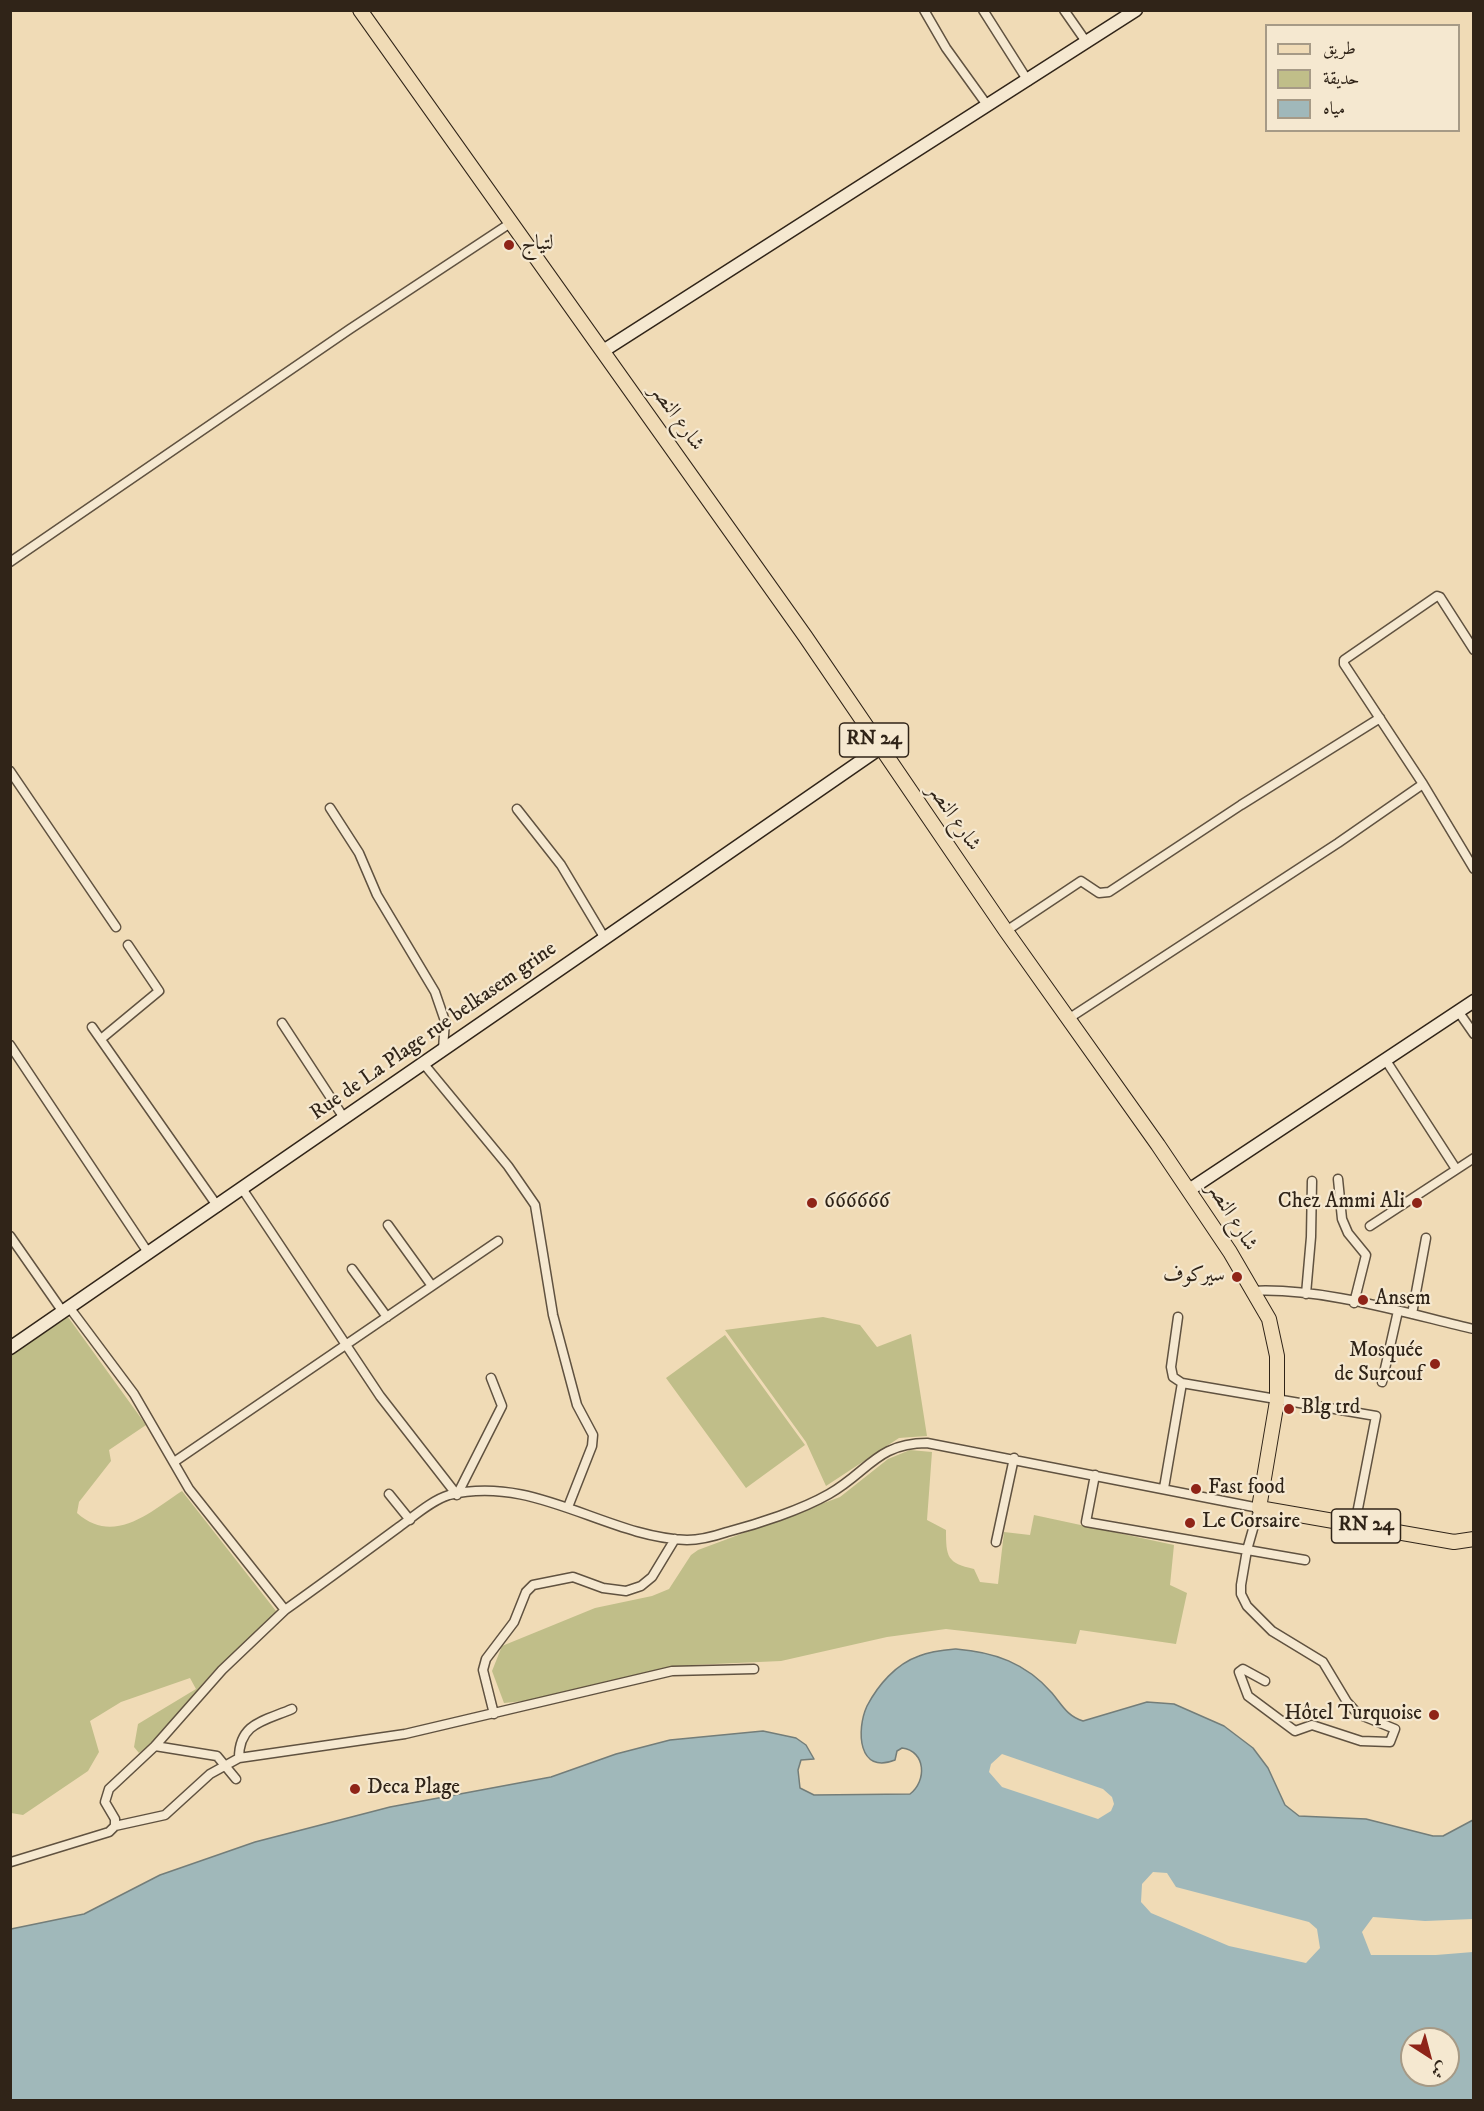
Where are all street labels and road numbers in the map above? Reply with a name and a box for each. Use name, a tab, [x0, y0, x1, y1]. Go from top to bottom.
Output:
street label: شارع النصر	[643, 380, 709, 456]
road number: RN 24	[840, 723, 908, 757]
street label: شارع النصر	[921, 779, 985, 857]
street label: Rue de La Plage rue belkasem grine	[306, 937, 562, 1127]
street label: شارع النصر	[1200, 1178, 1262, 1256]
road number: RN 24	[1332, 1509, 1400, 1543]

